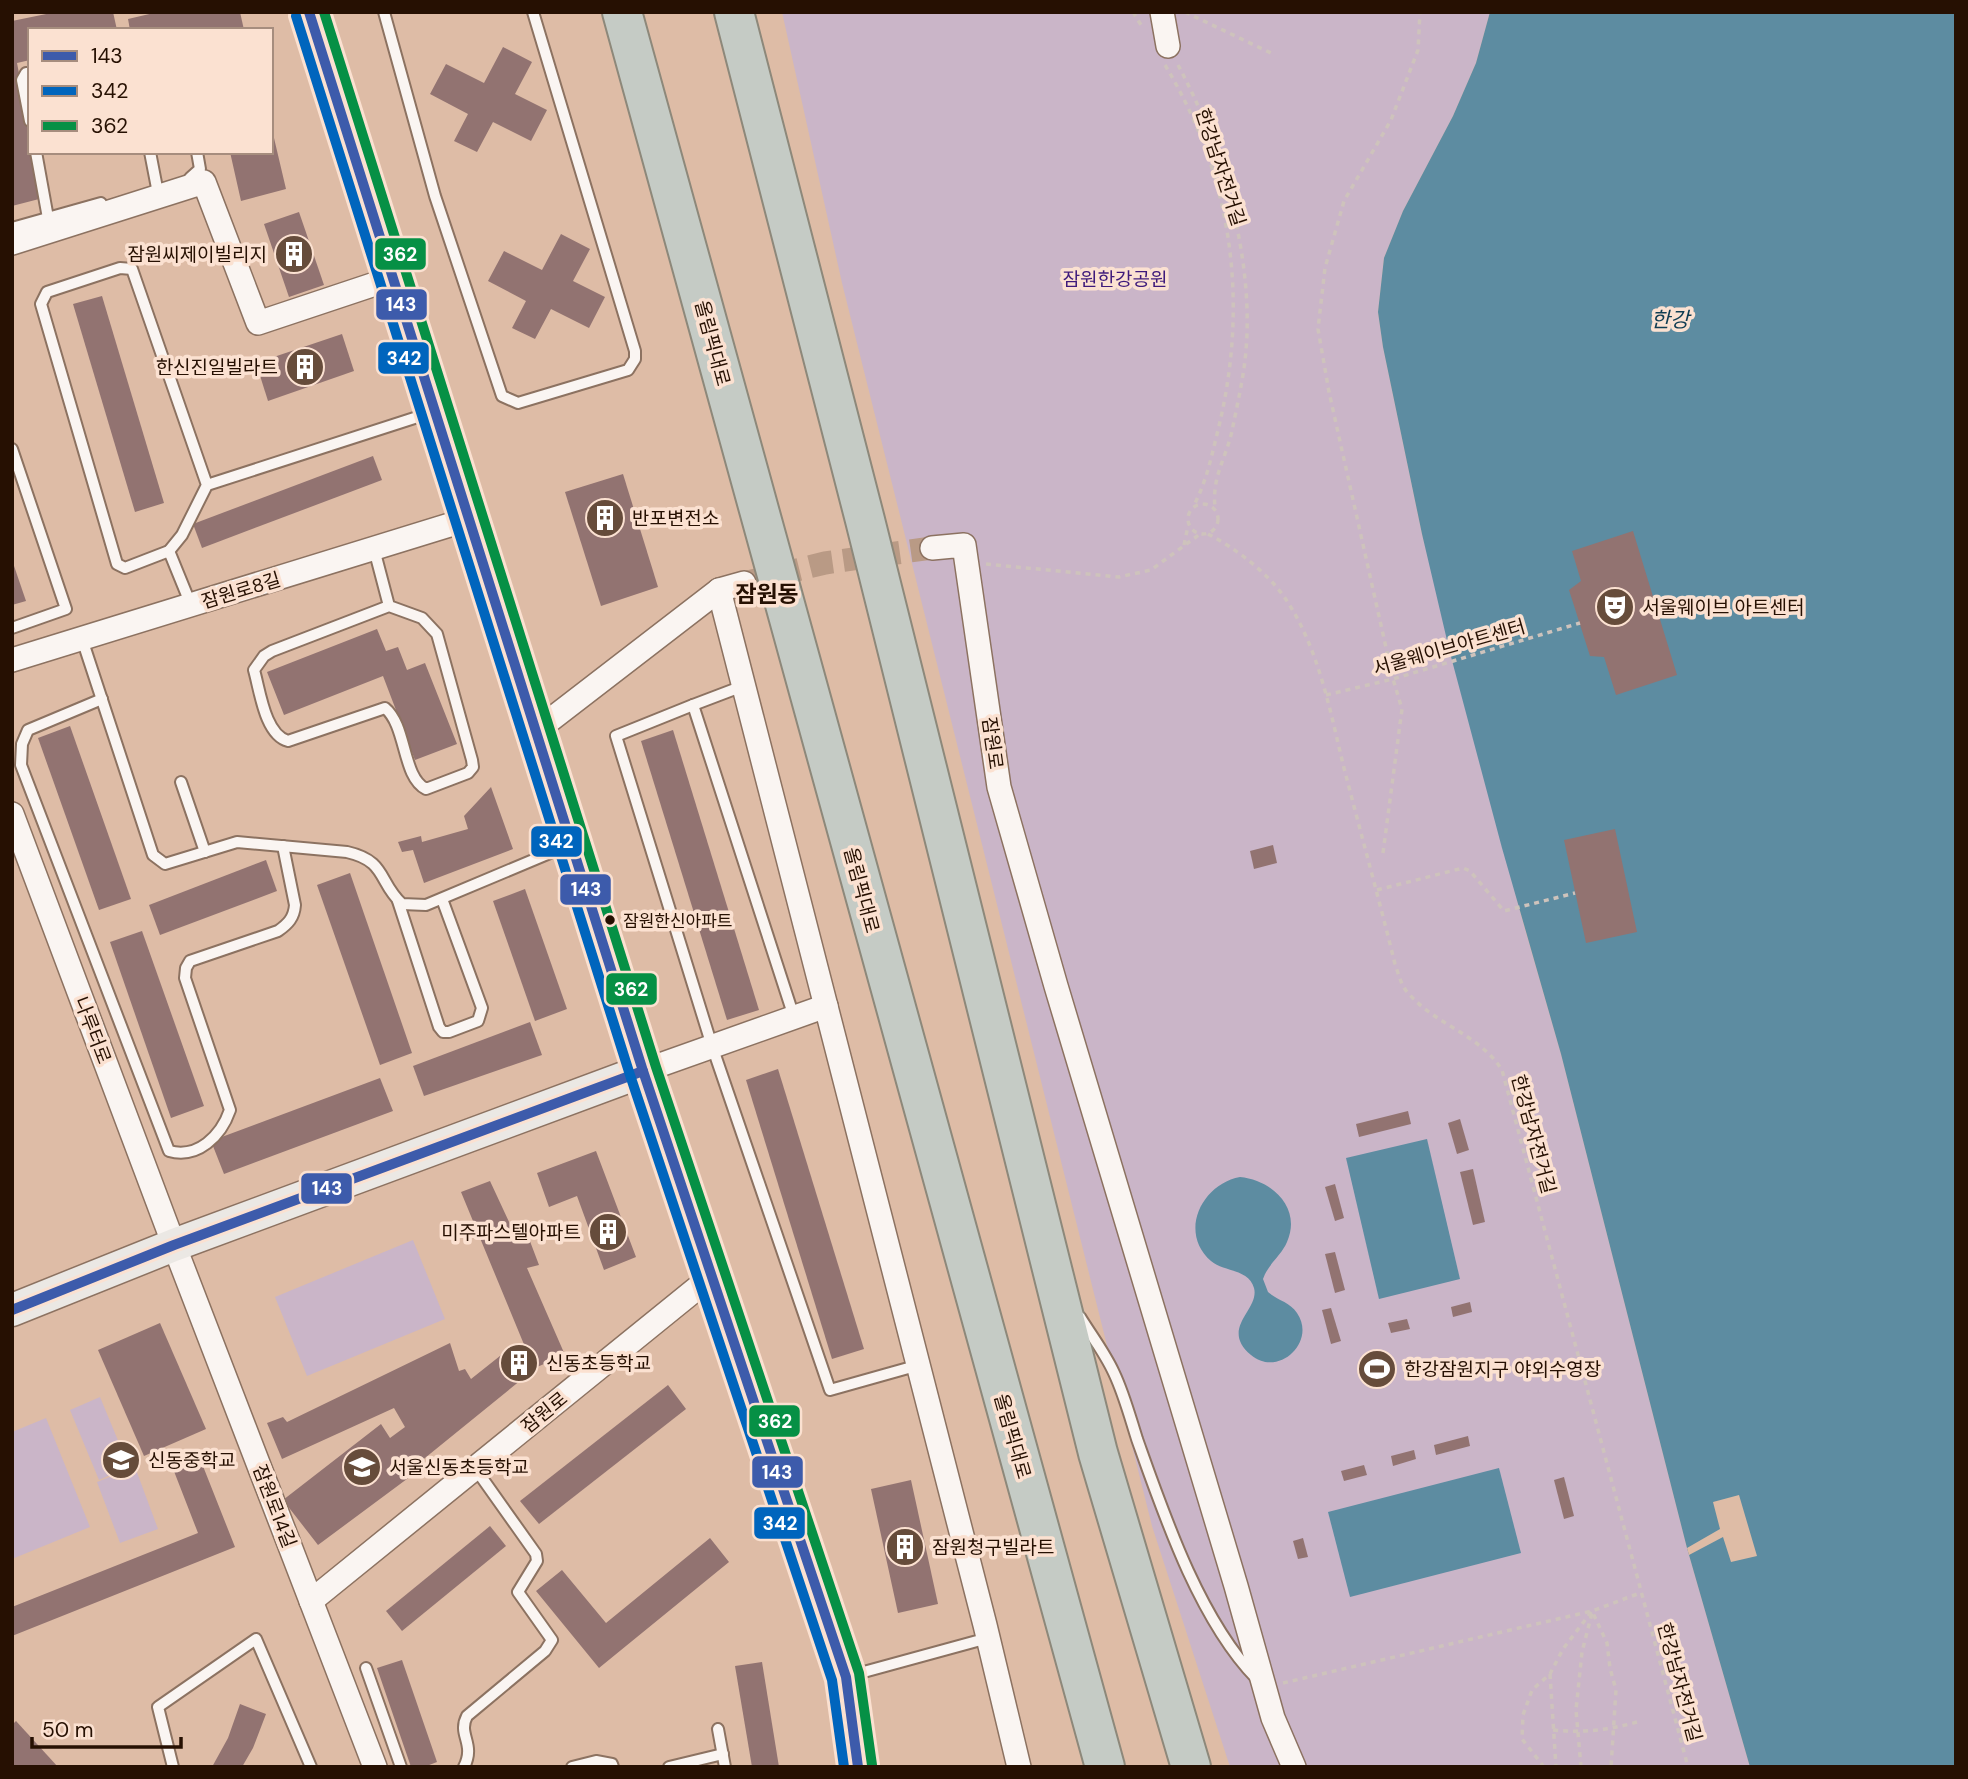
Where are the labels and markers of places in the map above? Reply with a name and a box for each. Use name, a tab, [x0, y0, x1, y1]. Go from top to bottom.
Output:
building icon: 잠원씨제이빌리지	[273, 233, 315, 275]
place label: 잠원씨제이빌리지	[127, 242, 267, 267]
building icon: 한신진일빌라트	[284, 346, 326, 388]
place label: 한신진일빌라트	[156, 355, 278, 380]
building icon: 반포변전소	[584, 497, 626, 539]
place label: 반포변전소	[632, 506, 719, 531]
theatre icon: 서울웨이브 아트센터	[1594, 586, 1636, 628]
place label: 서울웨이브 아트센터	[1642, 595, 1804, 620]
place label: 잠원한신아파트	[623, 910, 732, 932]
marker: 잠원한신아파트	[603, 913, 617, 927]
building icon: 미주파스텔아파트	[587, 1211, 629, 1253]
place label: 미주파스텔아파트	[441, 1220, 581, 1245]
building icon: 신동초등학교	[498, 1342, 540, 1384]
sports icon: 한강잠원지구 야외수영장	[1356, 1348, 1398, 1390]
place label: 신동초등학교	[546, 1351, 651, 1376]
place label: 한강잠원지구 야외수영장	[1404, 1357, 1601, 1382]
school or university icon: 신동중학교	[100, 1439, 142, 1481]
school or university icon: 서울신동초등학교	[341, 1446, 383, 1488]
place label: 신동중학교	[148, 1448, 235, 1473]
place label: 서울신동초등학교	[389, 1455, 529, 1480]
building icon: 잠원청구빌라트	[884, 1526, 926, 1568]
place label: 잠원청구빌라트	[932, 1535, 1054, 1560]

